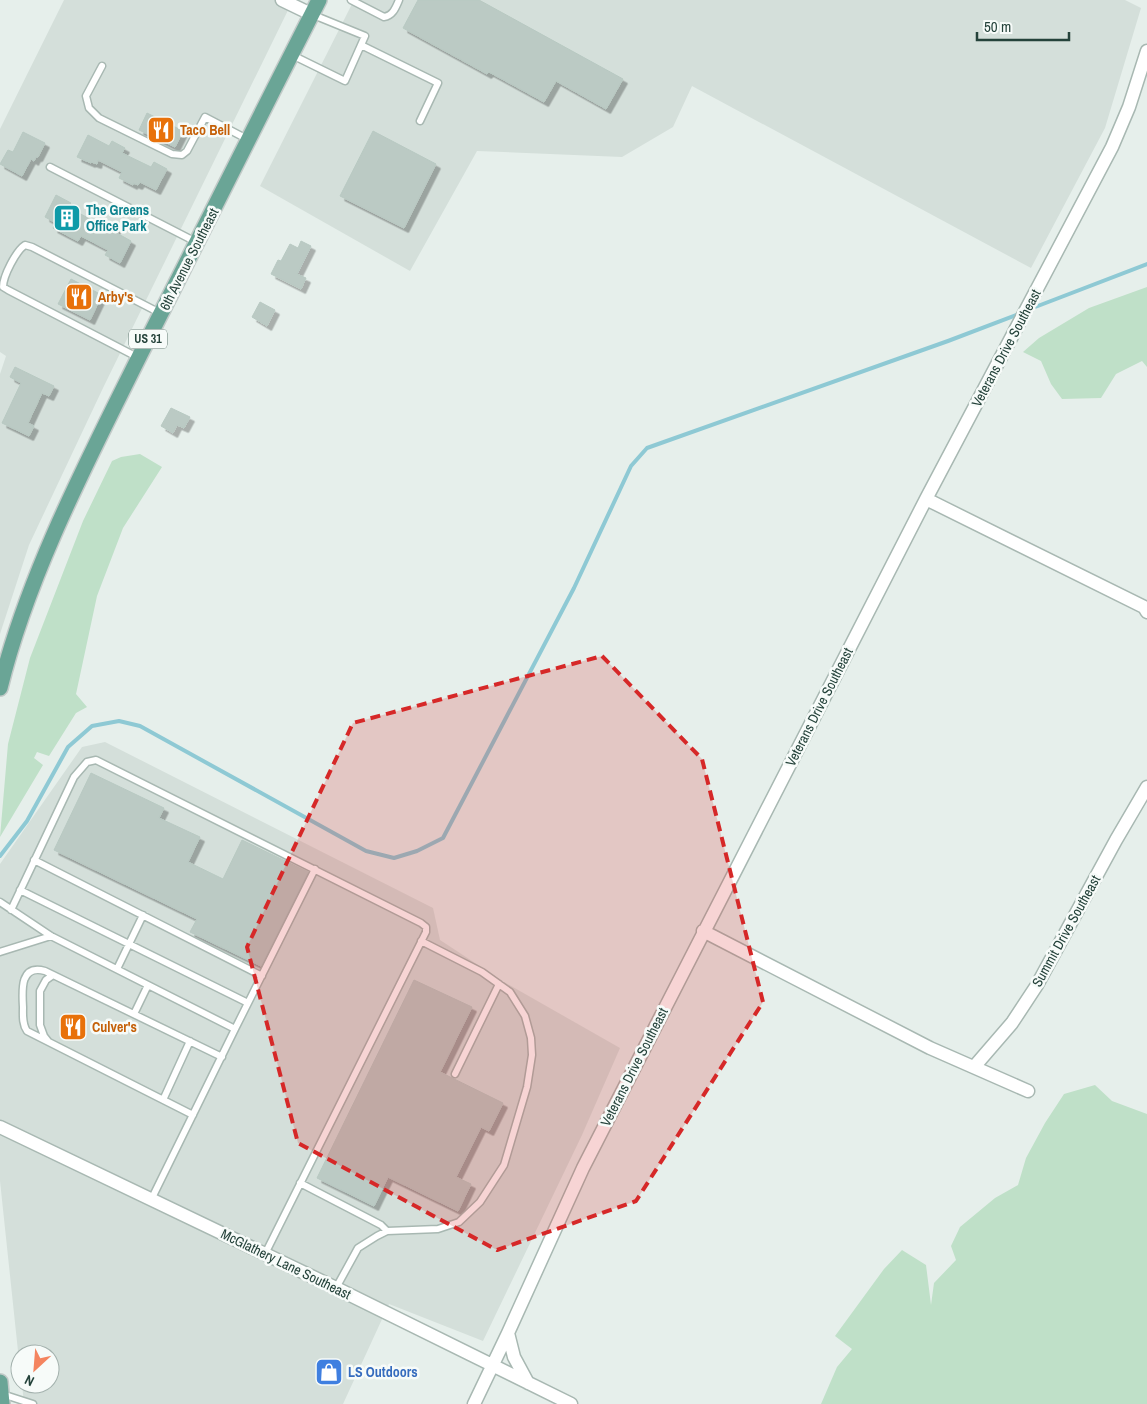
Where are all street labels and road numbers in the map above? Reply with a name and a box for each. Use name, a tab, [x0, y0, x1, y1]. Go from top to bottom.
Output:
street label: 6th Avenue Southeast	[156, 205, 222, 313]
street label: Veterans Drive Southeast	[967, 286, 1045, 410]
road number: US 31	[129, 329, 167, 348]
street label: Veterans Drive Southeast	[781, 645, 857, 769]
street label: Summit Drive Southeast	[1028, 872, 1104, 990]
street label: Veterans Drive Southeast	[596, 1005, 672, 1129]
street label: McGlathery Lane Southeast	[218, 1225, 354, 1303]

